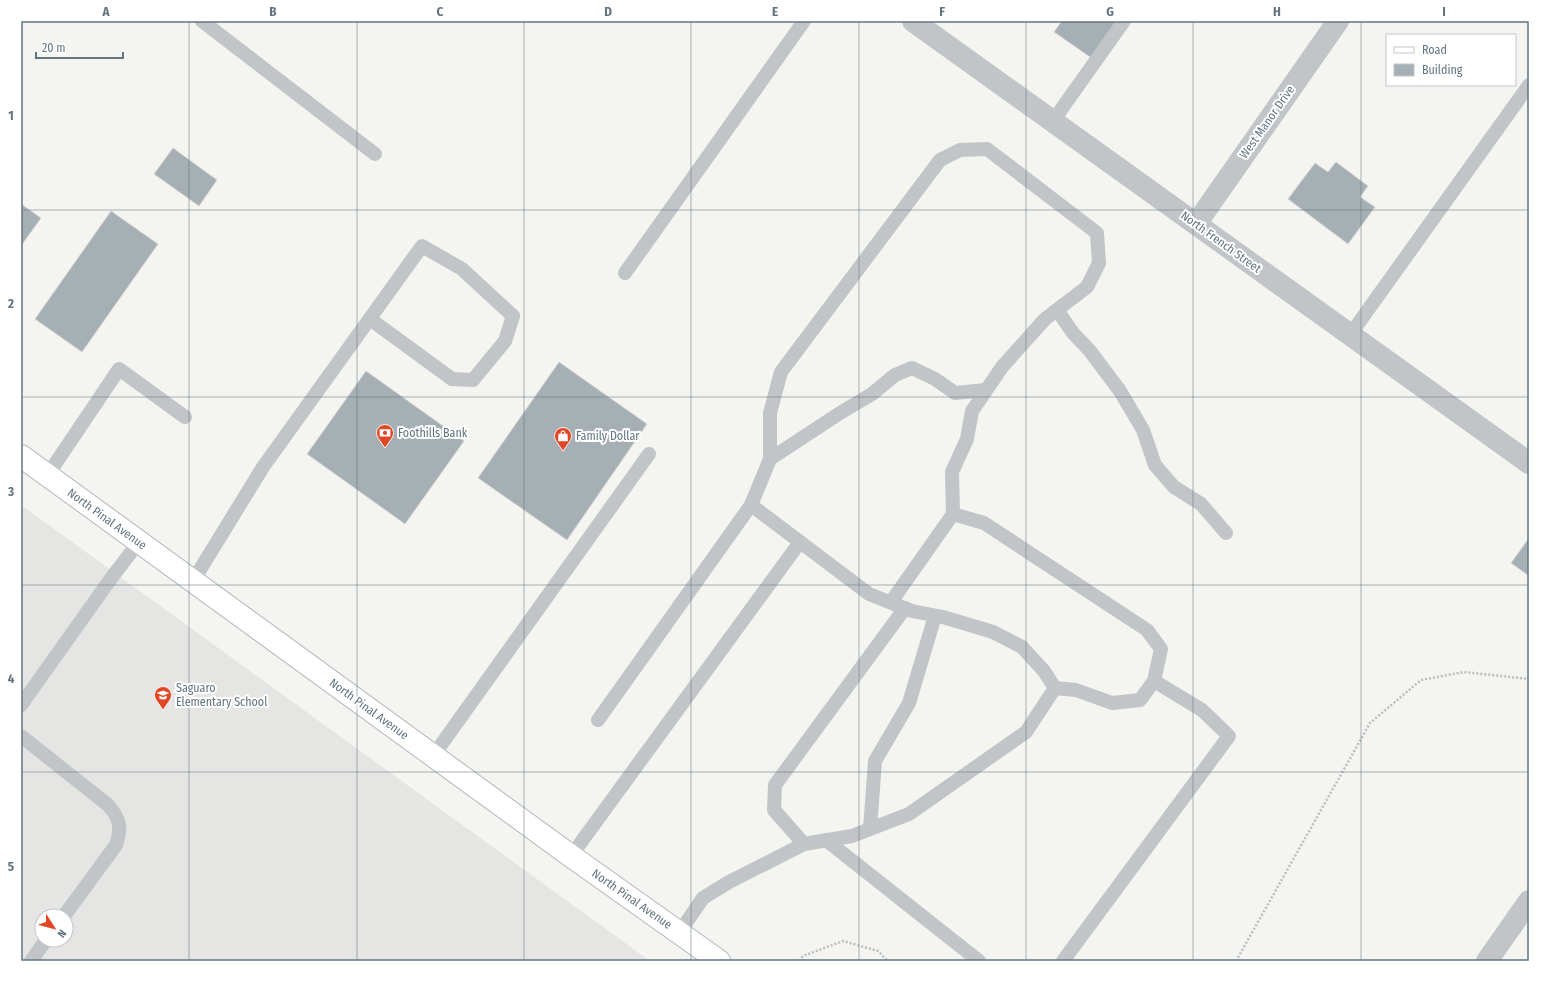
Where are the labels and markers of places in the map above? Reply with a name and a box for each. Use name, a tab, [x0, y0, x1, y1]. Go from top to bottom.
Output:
bank icon: Foothills Bank	[375, 423, 395, 448]
place label: Foothills Bank	[398, 426, 468, 440]
shop icon: Family Dollar	[553, 426, 573, 451]
place label: Family Dollar	[576, 429, 640, 443]
place label: Saguaro Elementary School	[176, 681, 267, 709]
school or university icon: Saguaro Elementary School	[153, 685, 173, 710]

